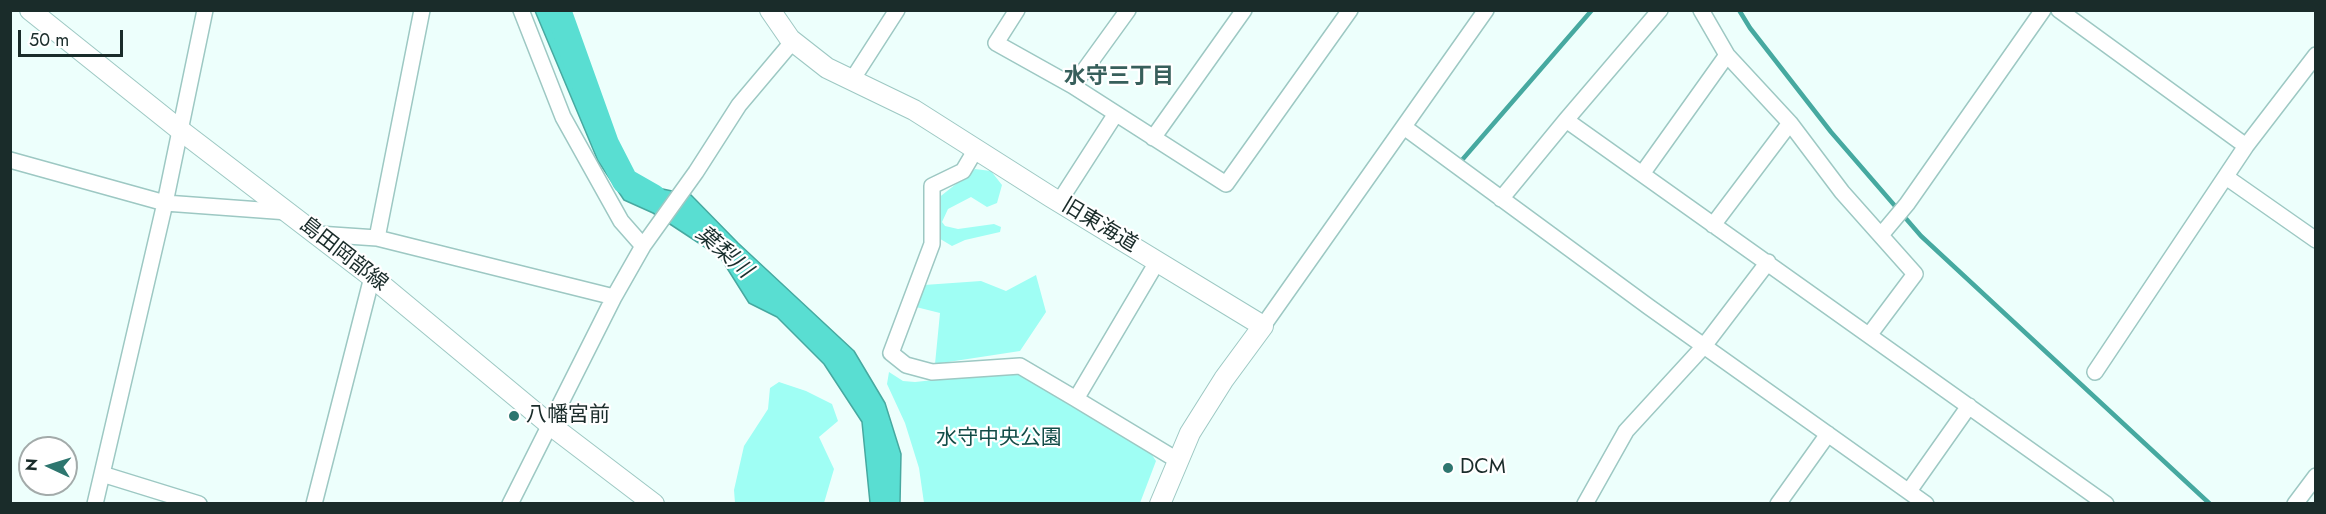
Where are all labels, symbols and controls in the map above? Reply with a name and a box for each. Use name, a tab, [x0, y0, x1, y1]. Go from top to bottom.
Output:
scale bar	[21, 18, 126, 56]
text: 50 m	[29, 27, 69, 53]
district label: 水守三丁目	[1064, 65, 1174, 91]
street label: 旧東海道	[1057, 194, 1141, 258]
street label: 島田岡部線	[294, 213, 392, 297]
water label: 葉梨川	[689, 221, 757, 285]
place label: 八幡宮前	[526, 403, 610, 429]
marker: 八幡宮前	[507, 409, 521, 423]
park label: 水守中央公園	[936, 426, 1062, 452]
north arrow	[18, 436, 78, 496]
place label: DCM	[1460, 455, 1506, 481]
text: N	[20, 458, 43, 472]
marker: DCM	[1441, 461, 1455, 475]

